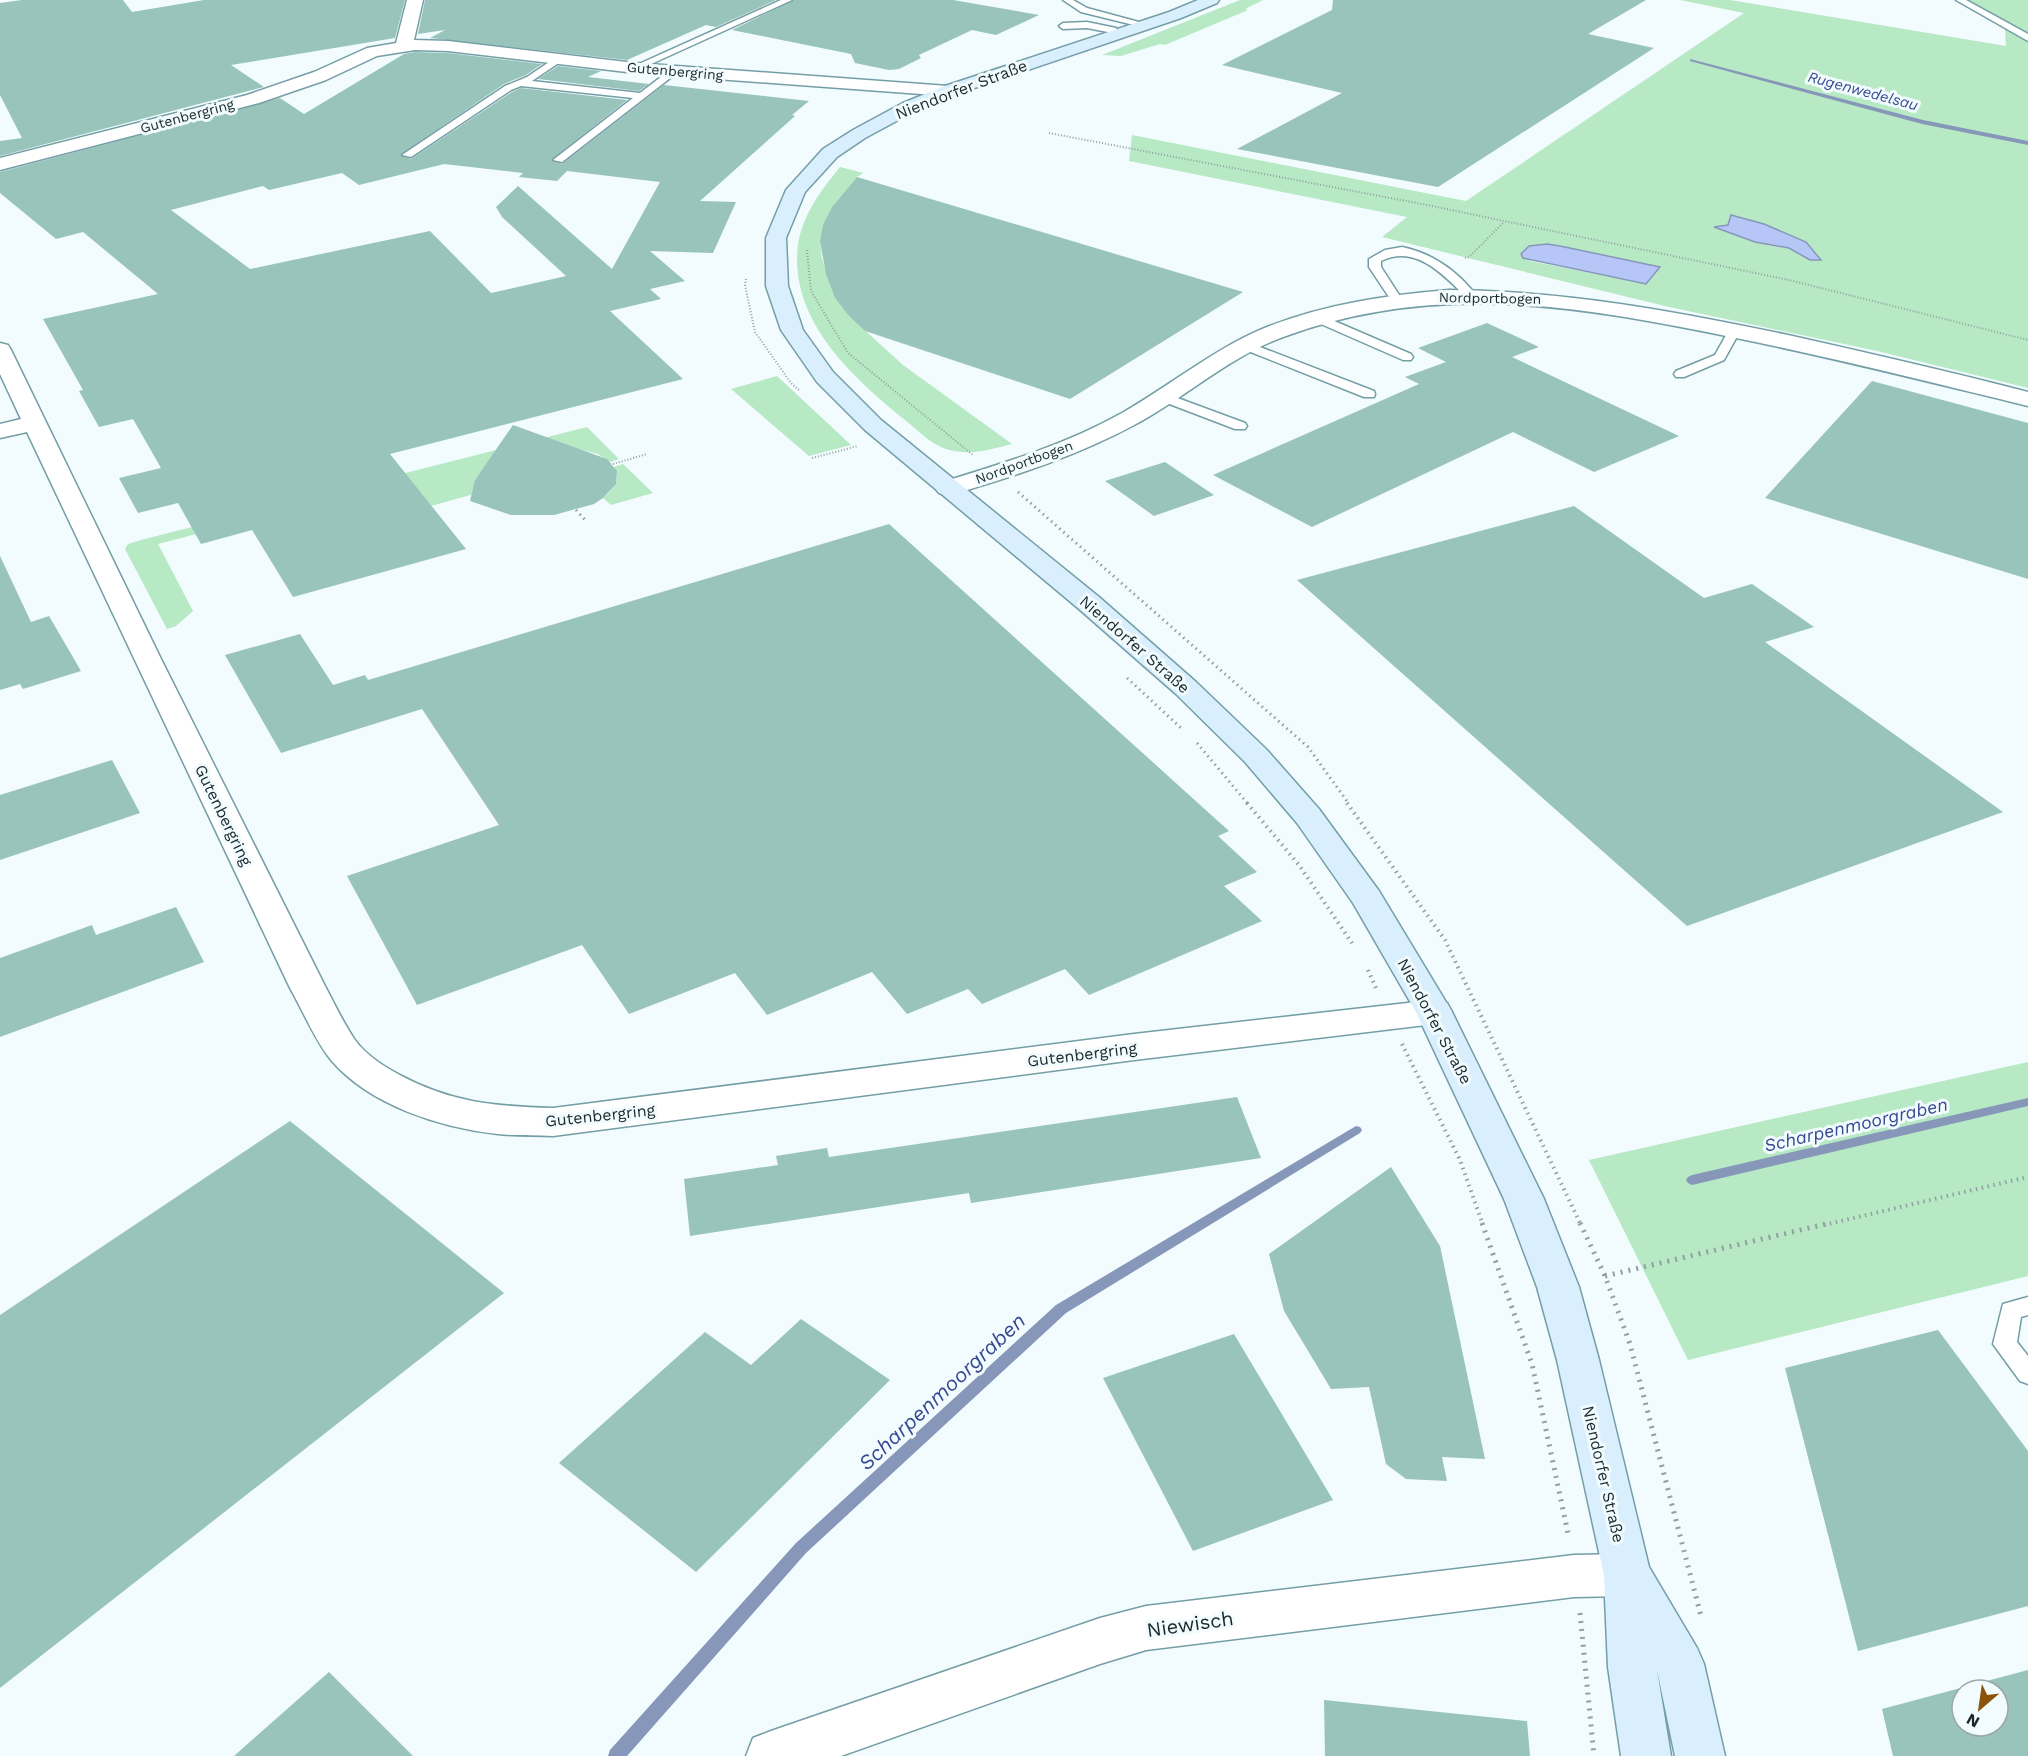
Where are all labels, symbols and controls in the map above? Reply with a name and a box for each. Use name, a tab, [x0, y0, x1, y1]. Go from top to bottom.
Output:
street label: Niendorfer Straße	[893, 56, 1030, 123]
street label: Gutenbergring	[626, 59, 724, 83]
water label: Rugenwedelsau	[1806, 68, 1920, 114]
street label: Gutenbergring	[138, 96, 236, 136]
street label: Nordportbogen	[1439, 289, 1541, 307]
street label: Nordportbogen	[973, 437, 1075, 487]
street label: Niendorfer Straße	[1076, 591, 1194, 697]
street label: Gutenbergring	[191, 761, 256, 869]
street label: Niendorfer Straße	[1393, 955, 1476, 1087]
street label: Gutenbergring	[1026, 1038, 1138, 1071]
water label: Scharpenmoorgraben	[1762, 1093, 1950, 1156]
street label: Gutenbergring	[544, 1100, 656, 1131]
water label: Scharpenmoorgraben	[853, 1308, 1030, 1476]
street label: Niendorfer Straße	[1579, 1404, 1628, 1544]
street label: Niewisch	[1145, 1606, 1235, 1642]
north arrow	[1950, 1678, 2010, 1738]
text: N	[1963, 1709, 1983, 1732]

